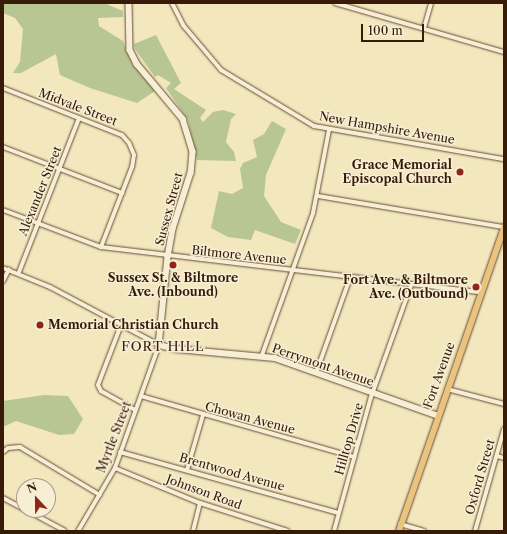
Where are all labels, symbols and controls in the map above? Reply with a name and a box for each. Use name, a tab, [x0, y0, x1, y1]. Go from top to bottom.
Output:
scale bar	[363, 16, 426, 42]
text: 100 m	[368, 23, 403, 38]
street label: Midvale Street	[37, 85, 119, 129]
street label: New Hampshire Avenue	[318, 109, 456, 147]
street label: Alexander Street	[15, 144, 65, 238]
place label: Grace Memorial Episcopal Church	[343, 158, 452, 186]
marker: Grace Memorial Episcopal Church	[455, 167, 465, 177]
street label: Sussex Street	[152, 171, 186, 247]
street label: Biltmore Avenue	[191, 243, 287, 267]
marker: Sussex St. & Biltmore Ave. (Inbound)	[168, 260, 178, 270]
place label: Sussex St. & Biltmore Ave. (Inbound)	[108, 271, 238, 299]
place label: Fort Ave. & Biltmore Ave. (Outbound)	[342, 273, 468, 301]
marker: Fort Ave. & Biltmore Ave. (Outbound)	[471, 282, 481, 292]
place label: Memorial Christian Church	[48, 318, 219, 332]
marker: Memorial Christian Church	[35, 320, 45, 330]
district label: FORT HILL	[121, 338, 205, 354]
street label: Fort Avenue	[420, 340, 458, 410]
street label: Perrymont Avenue	[270, 341, 376, 389]
street label: Myrtle Street	[94, 399, 134, 475]
street label: Chowan Avenue	[203, 399, 297, 437]
street label: Hilltop Drive	[332, 401, 366, 477]
street label: Oxford Street	[462, 438, 498, 516]
street label: Brentwood Avenue	[178, 450, 286, 494]
street label: Johnson Road	[164, 472, 244, 512]
north arrow	[16, 478, 56, 518]
text: N	[25, 480, 39, 496]

